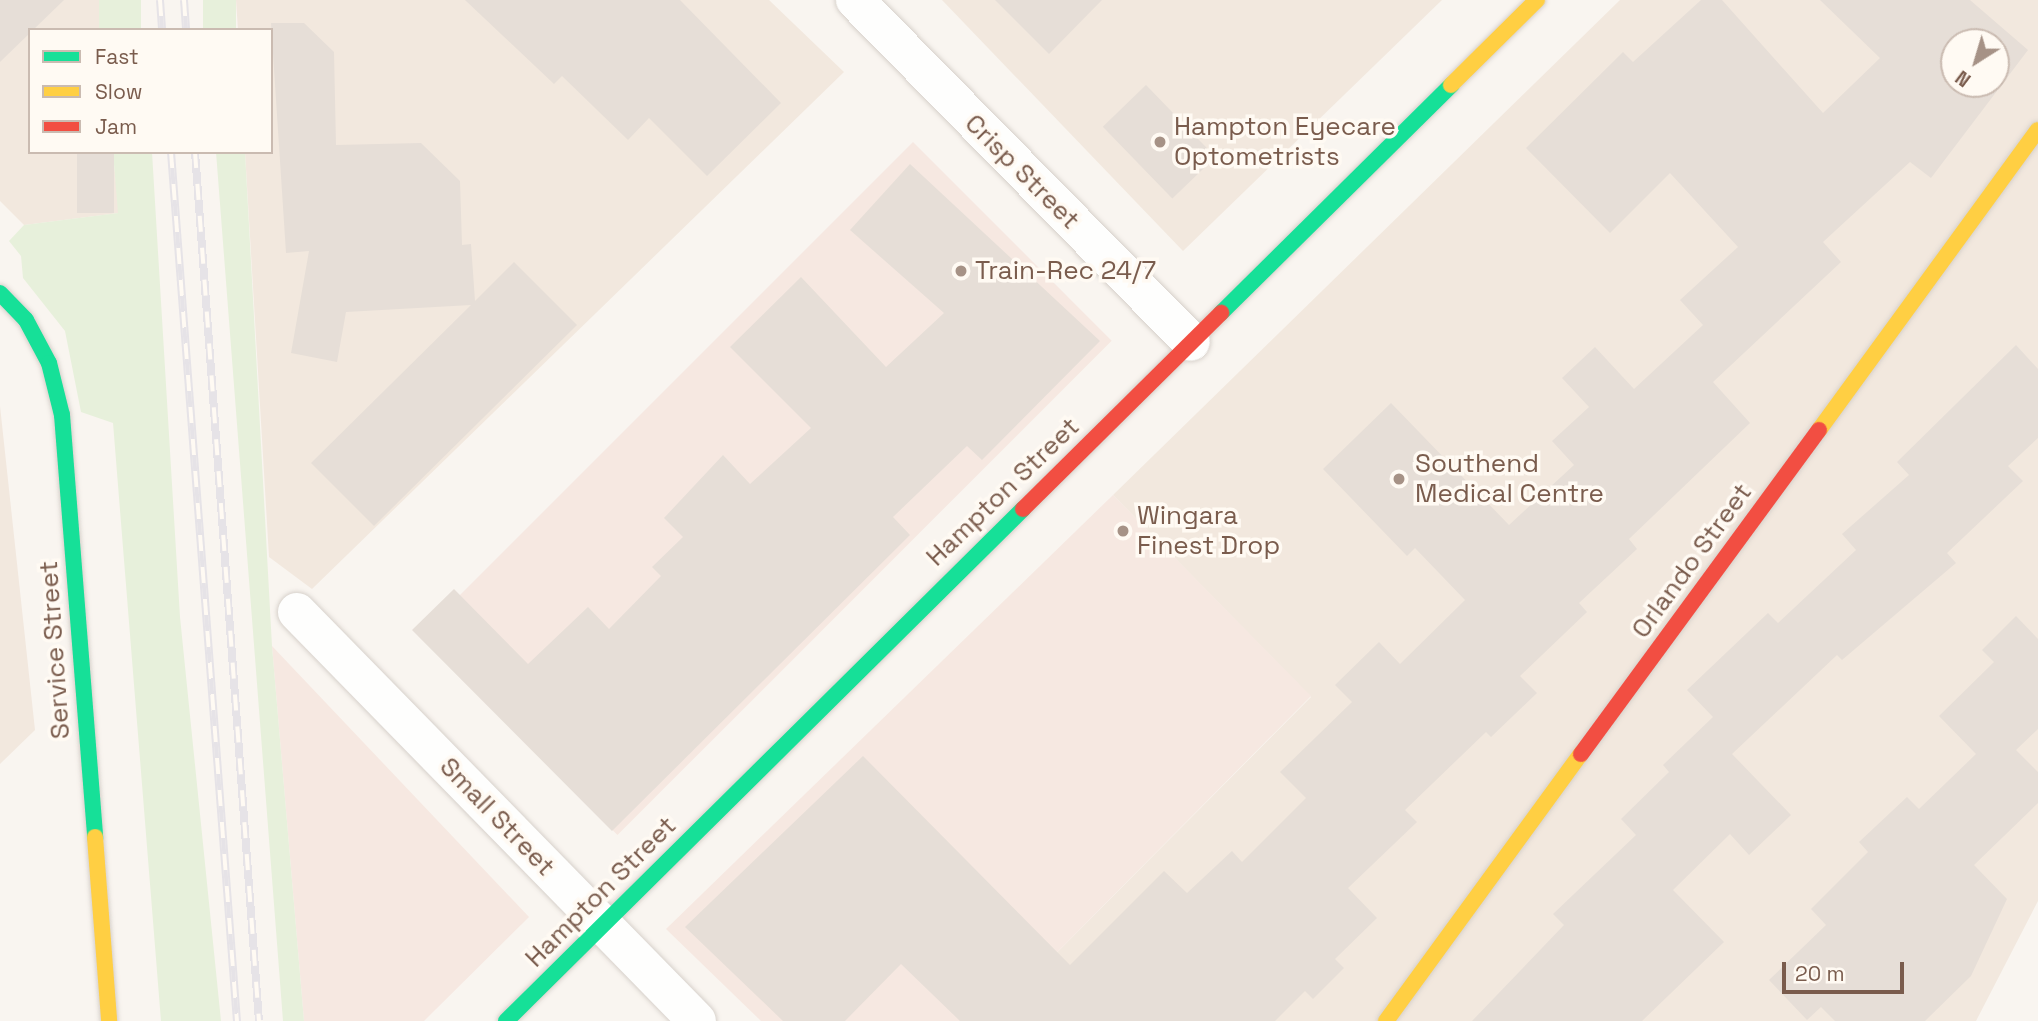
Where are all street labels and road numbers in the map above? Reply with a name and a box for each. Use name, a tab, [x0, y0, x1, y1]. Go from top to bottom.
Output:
street label: Crisp Street	[958, 108, 1086, 236]
street label: Hampton Street	[920, 411, 1086, 573]
street label: Orlando Street	[1625, 478, 1759, 644]
street label: Service Street	[33, 560, 77, 740]
street label: Small Street	[433, 751, 561, 883]
street label: Hampton Street	[519, 810, 683, 974]

